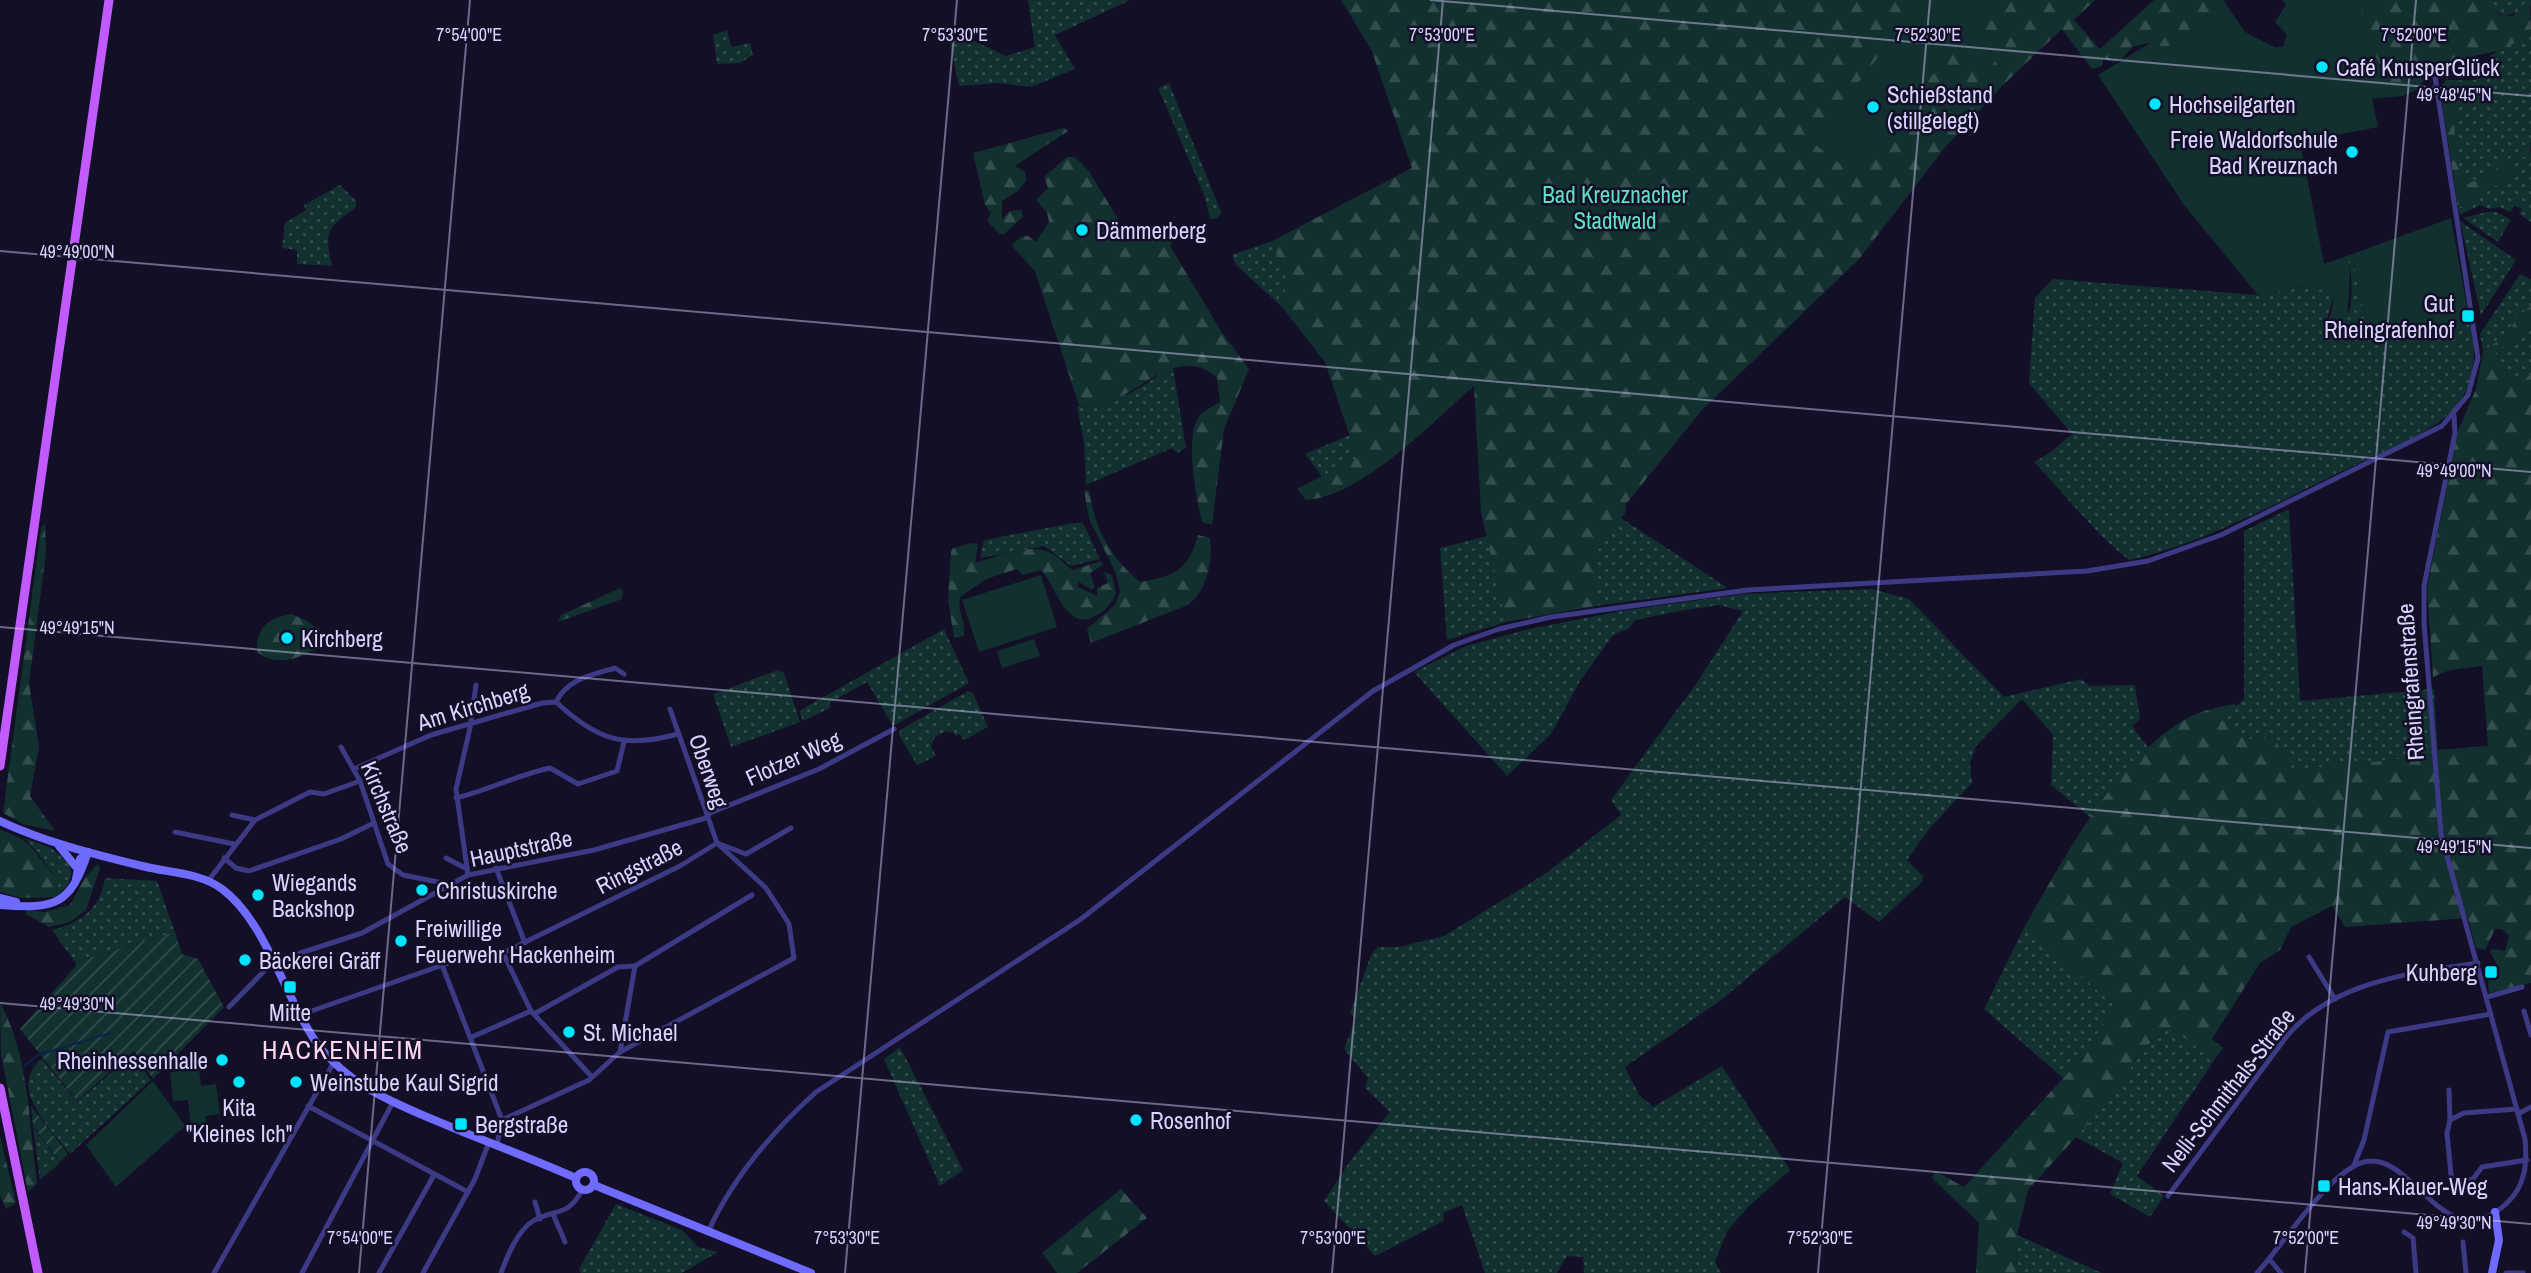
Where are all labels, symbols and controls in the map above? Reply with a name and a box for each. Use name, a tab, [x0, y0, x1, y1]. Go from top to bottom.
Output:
text: 7°54'00"E	[436, 22, 502, 47]
text: 7°53'30"E	[922, 22, 988, 47]
text: 7°53'00"E	[1409, 22, 1475, 47]
text: 7°52'30"E	[1895, 22, 1961, 47]
text: 7°52'00"E	[2381, 22, 2447, 47]
place label: Café KnusperGlück	[2336, 52, 2500, 83]
marker: Café KnusperGlück	[2314, 59, 2330, 75]
place label: Schießstand (stillgelegt)	[1887, 79, 1993, 136]
text: 49°48'45"N	[2416, 82, 2492, 107]
place label: Hochseilgarten	[2169, 89, 2296, 120]
marker: Hochseilgarten	[2147, 96, 2163, 112]
marker: Schießstand (stillgelegt)	[1865, 99, 1881, 115]
place label: Freie Waldorfschule Bad Kreuznach	[2170, 124, 2338, 181]
marker: Freie Waldorfschule Bad Kreuznach	[2344, 144, 2360, 160]
park label: Bad Kreuznacher Stadtwald	[1542, 179, 1689, 236]
place label: Dämmerberg	[1096, 215, 1207, 246]
marker: Dämmerberg	[1074, 222, 1090, 238]
text: 49°49'00"N	[39, 239, 115, 264]
place label: Gut Rheingrafenhof	[2324, 288, 2455, 345]
marker: Gut Rheingrafenhof	[2460, 308, 2476, 324]
text: 49°49'00"N	[2416, 458, 2492, 483]
street label: Rheingrafenstraße	[2389, 602, 2431, 762]
text: 49°49'15"N	[39, 615, 115, 640]
place label: Kirchberg	[301, 623, 383, 654]
marker: Kirchberg	[279, 630, 295, 646]
street label: Am Kirchberg	[412, 674, 533, 738]
street label: Flotzer Weg	[740, 723, 846, 793]
street label: Oberweg	[682, 730, 736, 813]
street label: Kirchstraße	[354, 756, 420, 858]
street label: Hauptstraße	[467, 822, 575, 874]
street label: Ringstraße	[590, 831, 688, 901]
text: 49°49'15"N	[2416, 834, 2492, 859]
place label: Wiegands Backshop	[272, 867, 357, 924]
place label: Christuskirche	[436, 875, 558, 906]
marker: Christuskirche	[414, 882, 430, 898]
marker: Wiegands Backshop	[250, 887, 266, 903]
place label: Freiwillige Feuerwehr Hackenheim	[415, 913, 615, 970]
marker: Freiwillige Feuerwehr Hackenheim	[393, 933, 409, 949]
place label: Bäckerei Gräff	[259, 945, 381, 976]
marker: Bäckerei Gräff	[237, 952, 253, 968]
place label: Kuhberg	[2406, 957, 2477, 988]
marker: Kuhberg	[2483, 964, 2499, 980]
marker: Mitte	[282, 979, 298, 995]
text: 49°49'30"N	[39, 991, 115, 1016]
place label: Mitte	[269, 997, 311, 1028]
street label: Nelli-Schmithals-Straße	[2154, 1002, 2302, 1178]
place label: St. Michael	[583, 1017, 677, 1048]
marker: St. Michael	[561, 1024, 577, 1040]
district label: HACKENHEIM	[262, 1032, 424, 1067]
place label: Rheinhessenhalle	[57, 1045, 208, 1076]
marker: Rheinhessenhalle	[214, 1052, 230, 1068]
place label: Weinstube Kaul Sigrid	[310, 1067, 498, 1098]
marker: Kita "Kleines Ich"	[231, 1074, 247, 1090]
marker: Weinstube Kaul Sigrid	[288, 1074, 304, 1090]
place label: Kita "Kleines Ich"	[186, 1092, 292, 1149]
place label: Rosenhof	[1150, 1105, 1231, 1136]
place label: Bergstraße	[475, 1109, 568, 1140]
marker: Rosenhof	[1128, 1112, 1144, 1128]
marker: Bergstraße	[453, 1116, 469, 1132]
place label: Hans-Klauer-Weg	[2338, 1171, 2488, 1202]
marker: Hans-Klauer-Weg	[2316, 1178, 2332, 1194]
text: 49°49'30"N	[2416, 1210, 2492, 1235]
text: 7°54'00"E	[327, 1225, 393, 1250]
text: 7°53'30"E	[814, 1225, 880, 1250]
text: 7°53'00"E	[1300, 1225, 1366, 1250]
text: 7°52'30"E	[1787, 1225, 1853, 1250]
text: 7°52'00"E	[2273, 1225, 2339, 1250]

